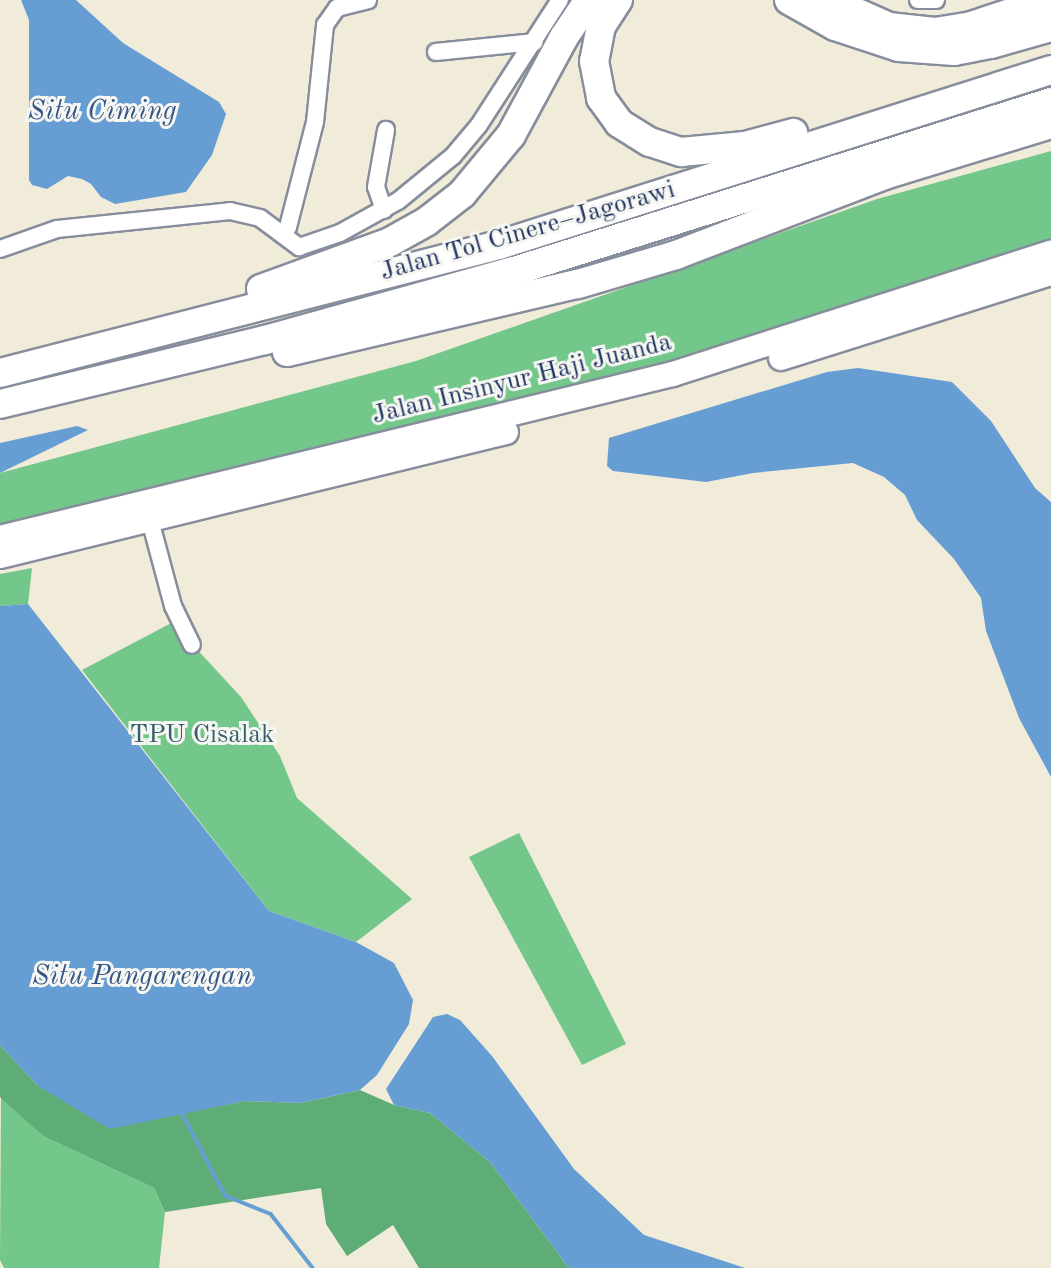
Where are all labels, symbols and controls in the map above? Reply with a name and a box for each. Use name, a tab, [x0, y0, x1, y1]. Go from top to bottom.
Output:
water label: Situ Ciming	[27, 95, 177, 129]
street label: Jalan Tol Cinere–Jagorawi	[377, 175, 679, 289]
street label: Jalan Insinyur Haji Juanda	[369, 328, 675, 432]
park label: TPU Cisalak	[129, 720, 275, 752]
water label: Situ Pangarengan	[32, 960, 252, 994]

